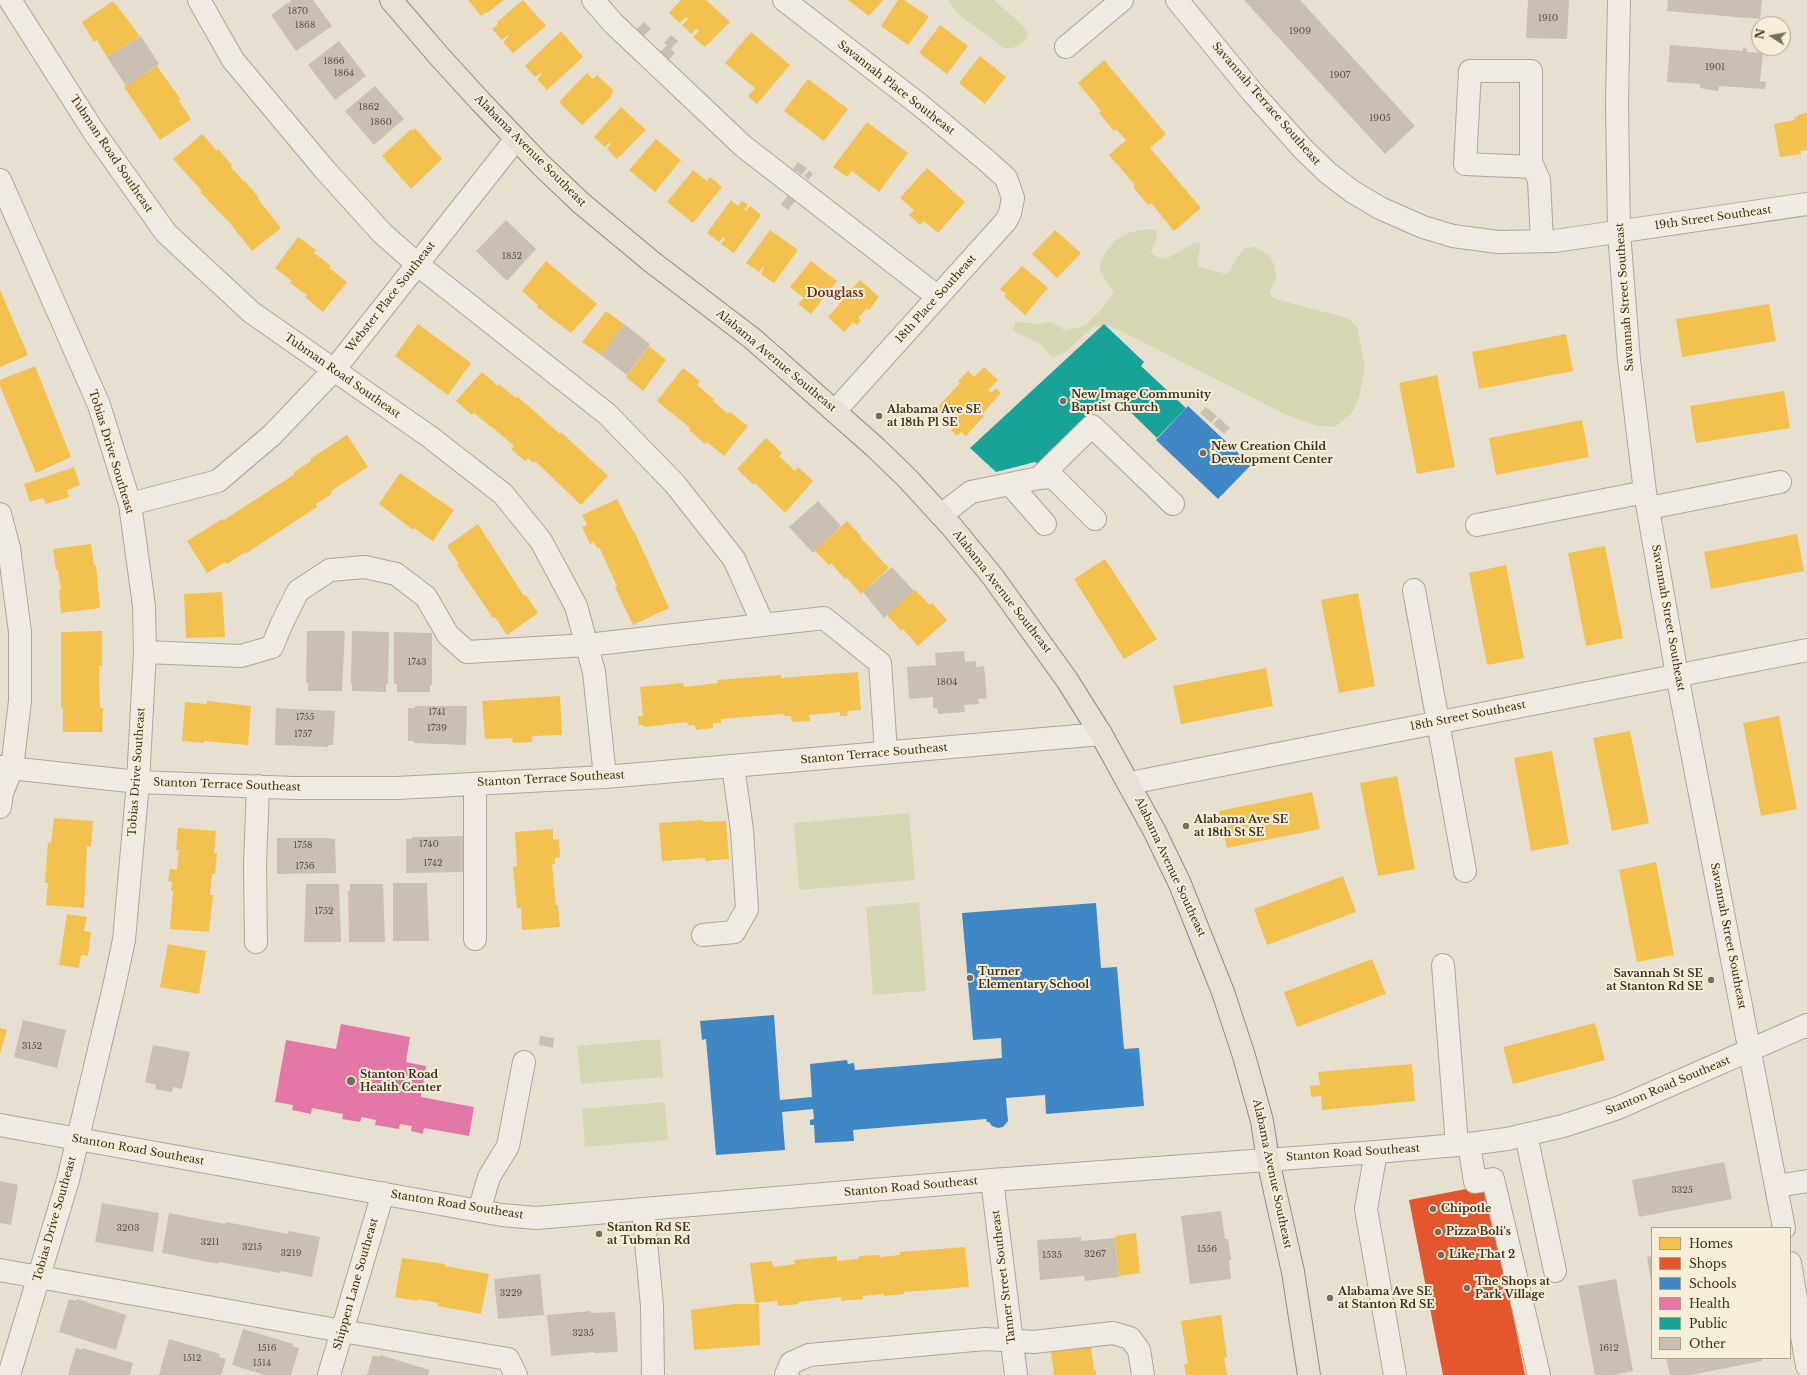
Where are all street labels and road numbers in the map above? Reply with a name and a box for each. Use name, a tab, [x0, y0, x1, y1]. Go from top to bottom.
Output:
street label: Savannah Place Southeast	[835, 38, 957, 138]
street label: Savannah Terrace Southeast	[1209, 40, 1323, 168]
street label: Alabama Avenue Southeast	[471, 92, 589, 210]
street label: Tubman Road Southeast	[67, 93, 155, 215]
street label: 19th Street Southeast	[1654, 203, 1772, 233]
street label: Savannah Street Southeast	[1613, 222, 1637, 372]
street label: Webster Place Southeast	[344, 239, 438, 355]
street label: 18th Place Southeast	[893, 252, 979, 346]
street label: Alabama Avenue Southeast	[713, 307, 839, 415]
street label: Tubman Road Southeast	[281, 331, 403, 421]
street label: Tobias Drive Southeast	[86, 388, 136, 516]
street label: Alabama Avenue Southeast	[950, 528, 1054, 656]
street label: Savannah Street Southeast	[1649, 544, 1687, 692]
street label: 18th Street Southeast	[1409, 698, 1527, 734]
street label: Tobias Drive Southeast	[126, 707, 148, 837]
street label: Stanton Terrace Southeast	[800, 741, 948, 767]
street label: Stanton Terrace Southeast	[477, 769, 625, 789]
street label: Stanton Terrace Southeast	[153, 776, 301, 794]
street label: Alabama Avenue Southeast	[1132, 795, 1208, 939]
street label: Savannah Street Southeast	[1707, 862, 1749, 1010]
street label: Stanton Road Southeast	[1604, 1054, 1732, 1118]
street label: Alabama Avenue Southeast	[1250, 1098, 1294, 1250]
street label: Stanton Road Southeast	[71, 1132, 205, 1168]
street label: Stanton Road Southeast	[1286, 1142, 1420, 1164]
street label: Tobias Drive Southeast	[31, 1155, 79, 1283]
street label: Stanton Road Southeast	[844, 1175, 978, 1199]
street label: Stanton Road Southeast	[390, 1188, 524, 1222]
street label: Tanner Street Southeast	[989, 1209, 1019, 1345]
street label: Shippen Lane Southeast	[331, 1217, 381, 1351]

